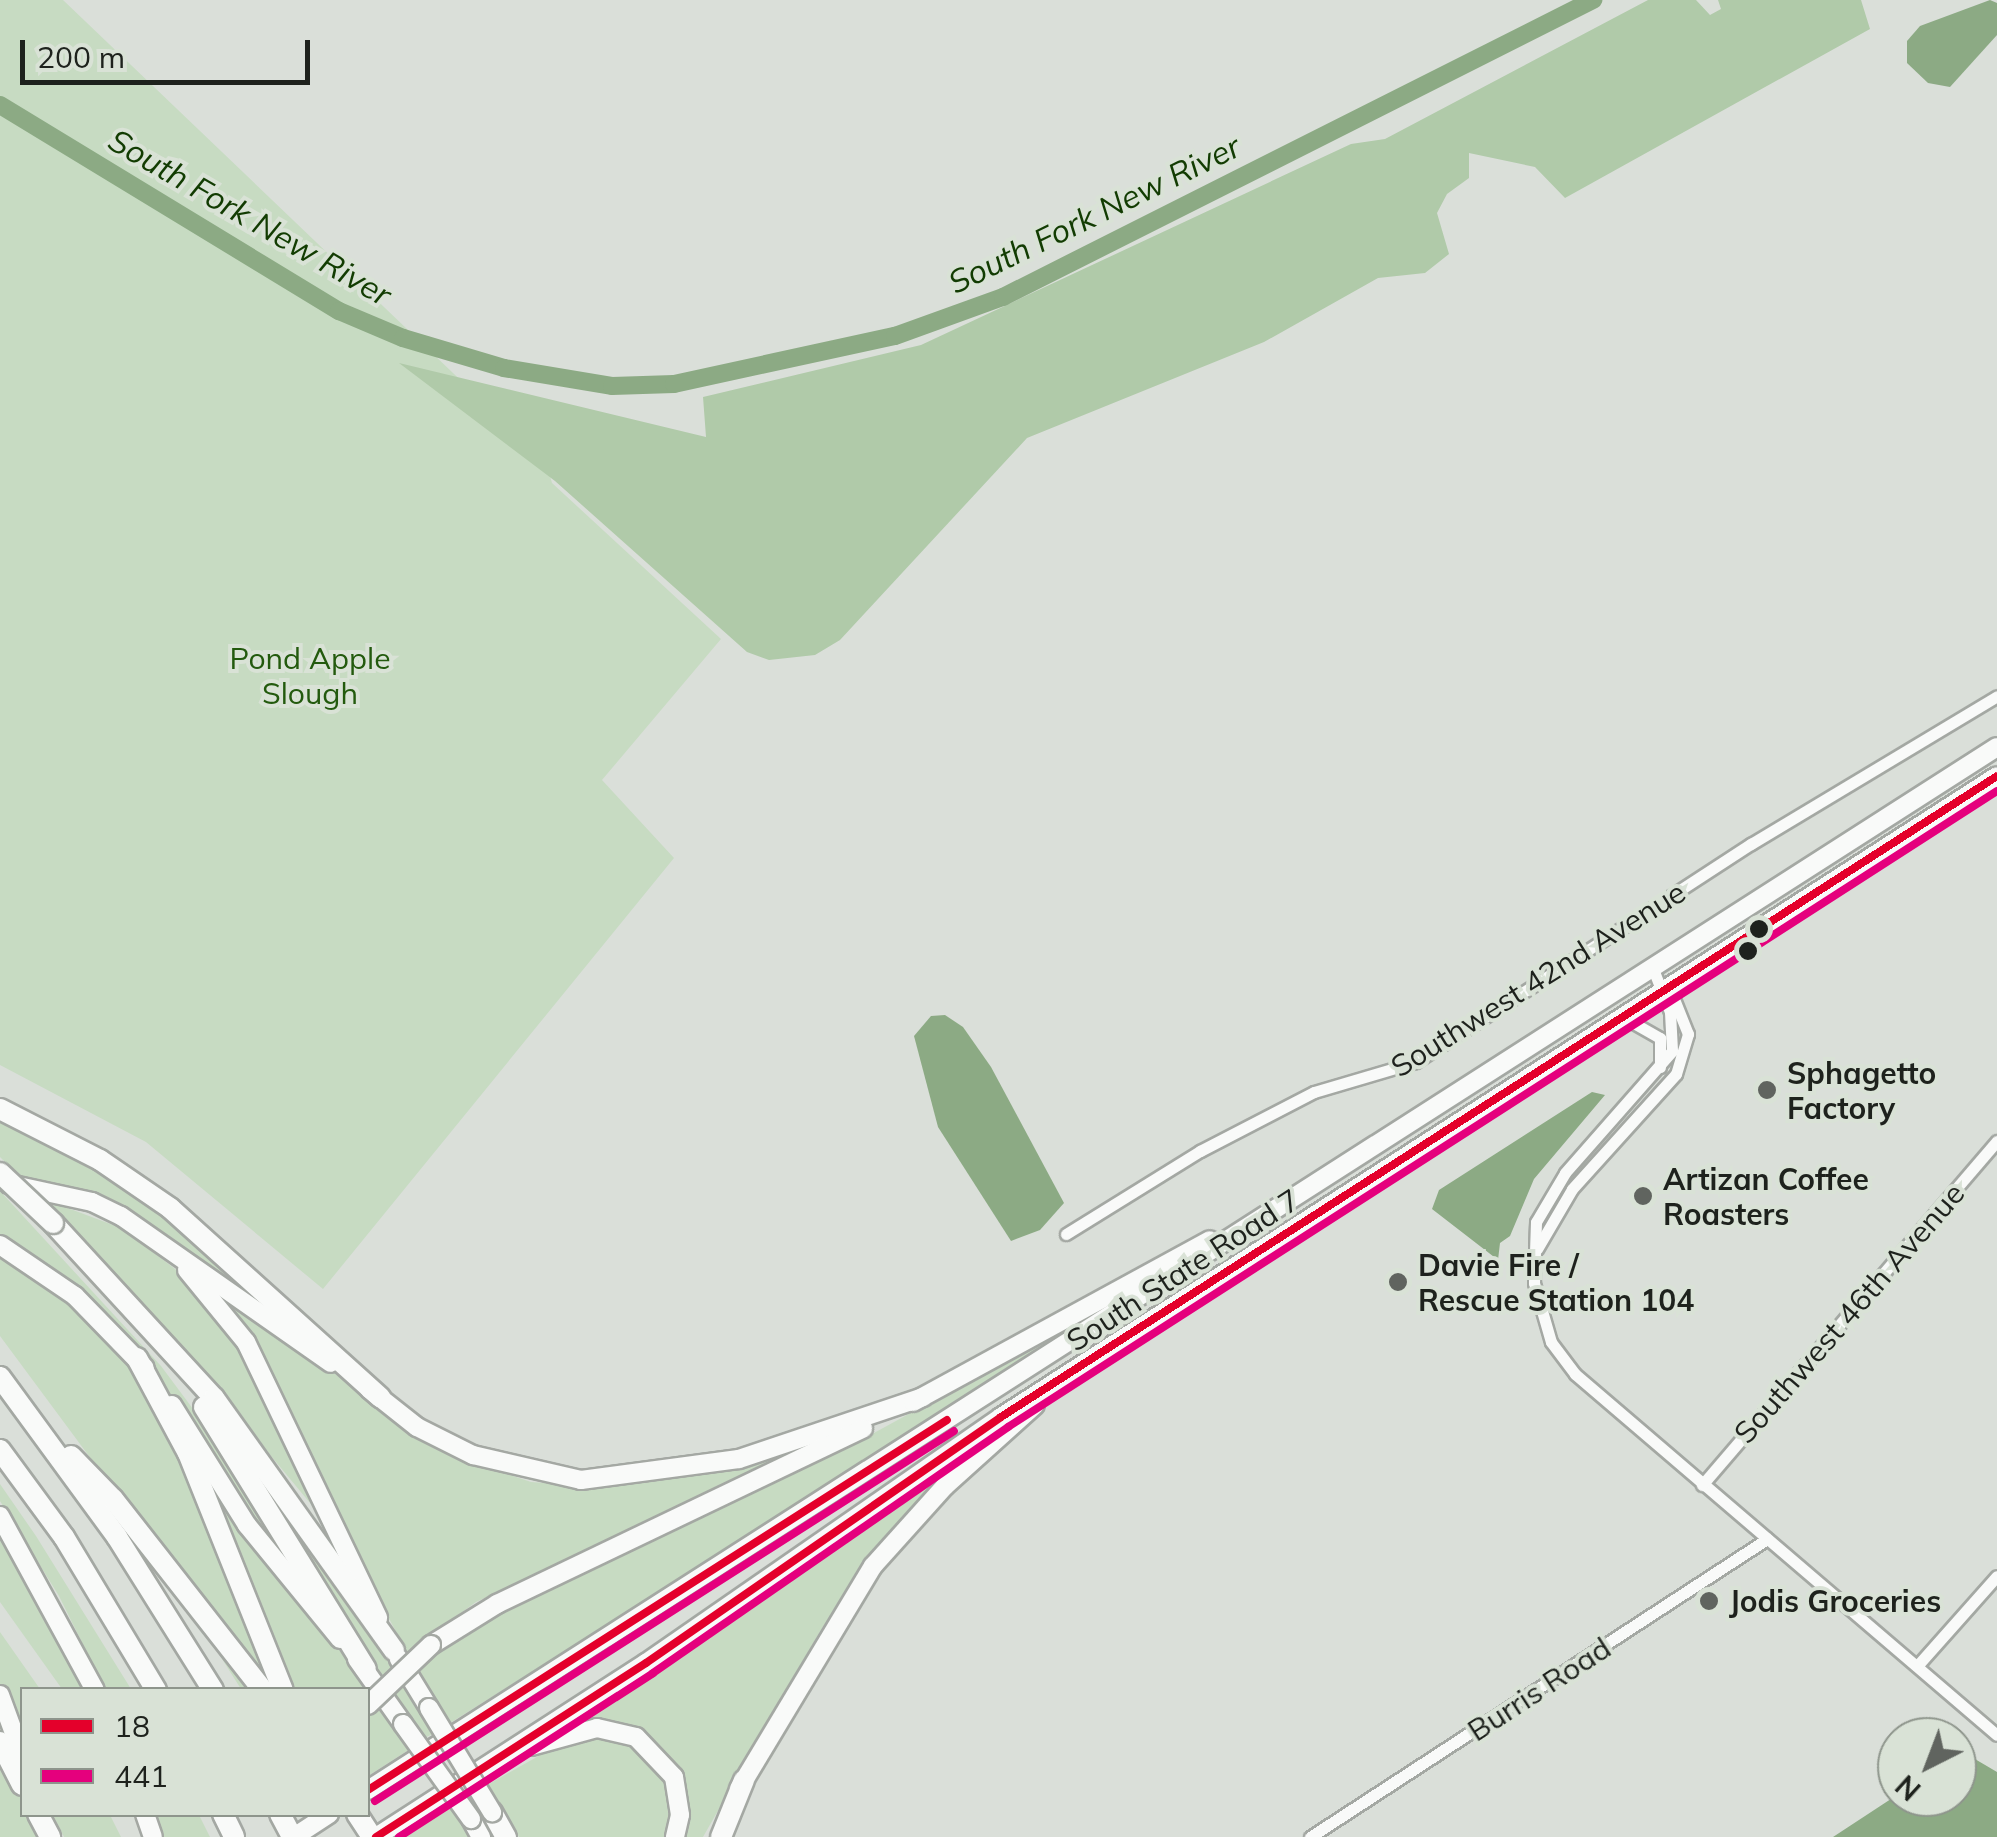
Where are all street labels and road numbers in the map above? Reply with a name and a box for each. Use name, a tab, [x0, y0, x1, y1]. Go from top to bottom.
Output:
street label: Southwest 42nd Avenue	[1384, 874, 1692, 1084]
street label: Southwest 46th Avenue	[1726, 1176, 1972, 1450]
street label: South State Road 7	[1060, 1181, 1306, 1359]
street label: Burris Road	[1461, 1630, 1617, 1748]

